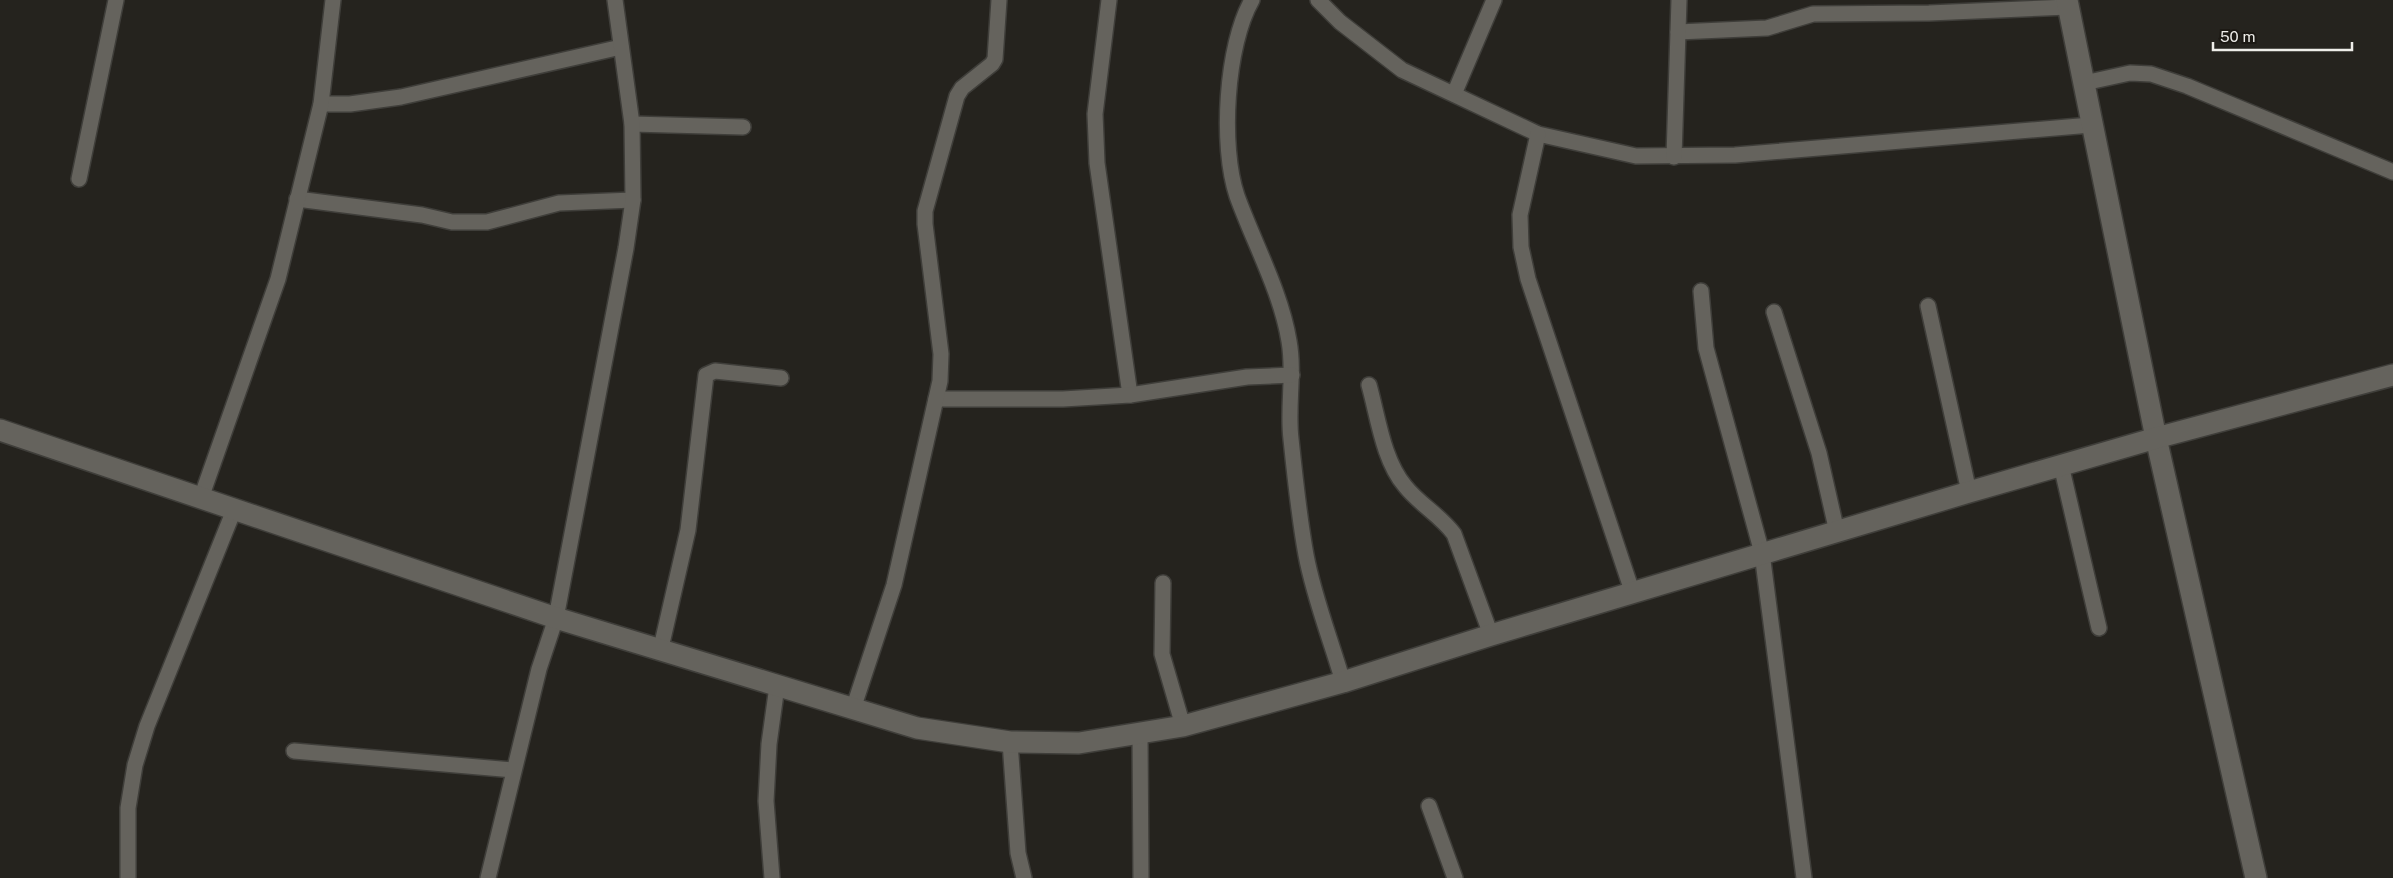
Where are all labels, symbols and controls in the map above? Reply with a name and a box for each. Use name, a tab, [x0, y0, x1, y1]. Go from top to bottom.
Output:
scale bar	[2213, 20, 2352, 52]
text: 50 m	[2220, 28, 2255, 45]

